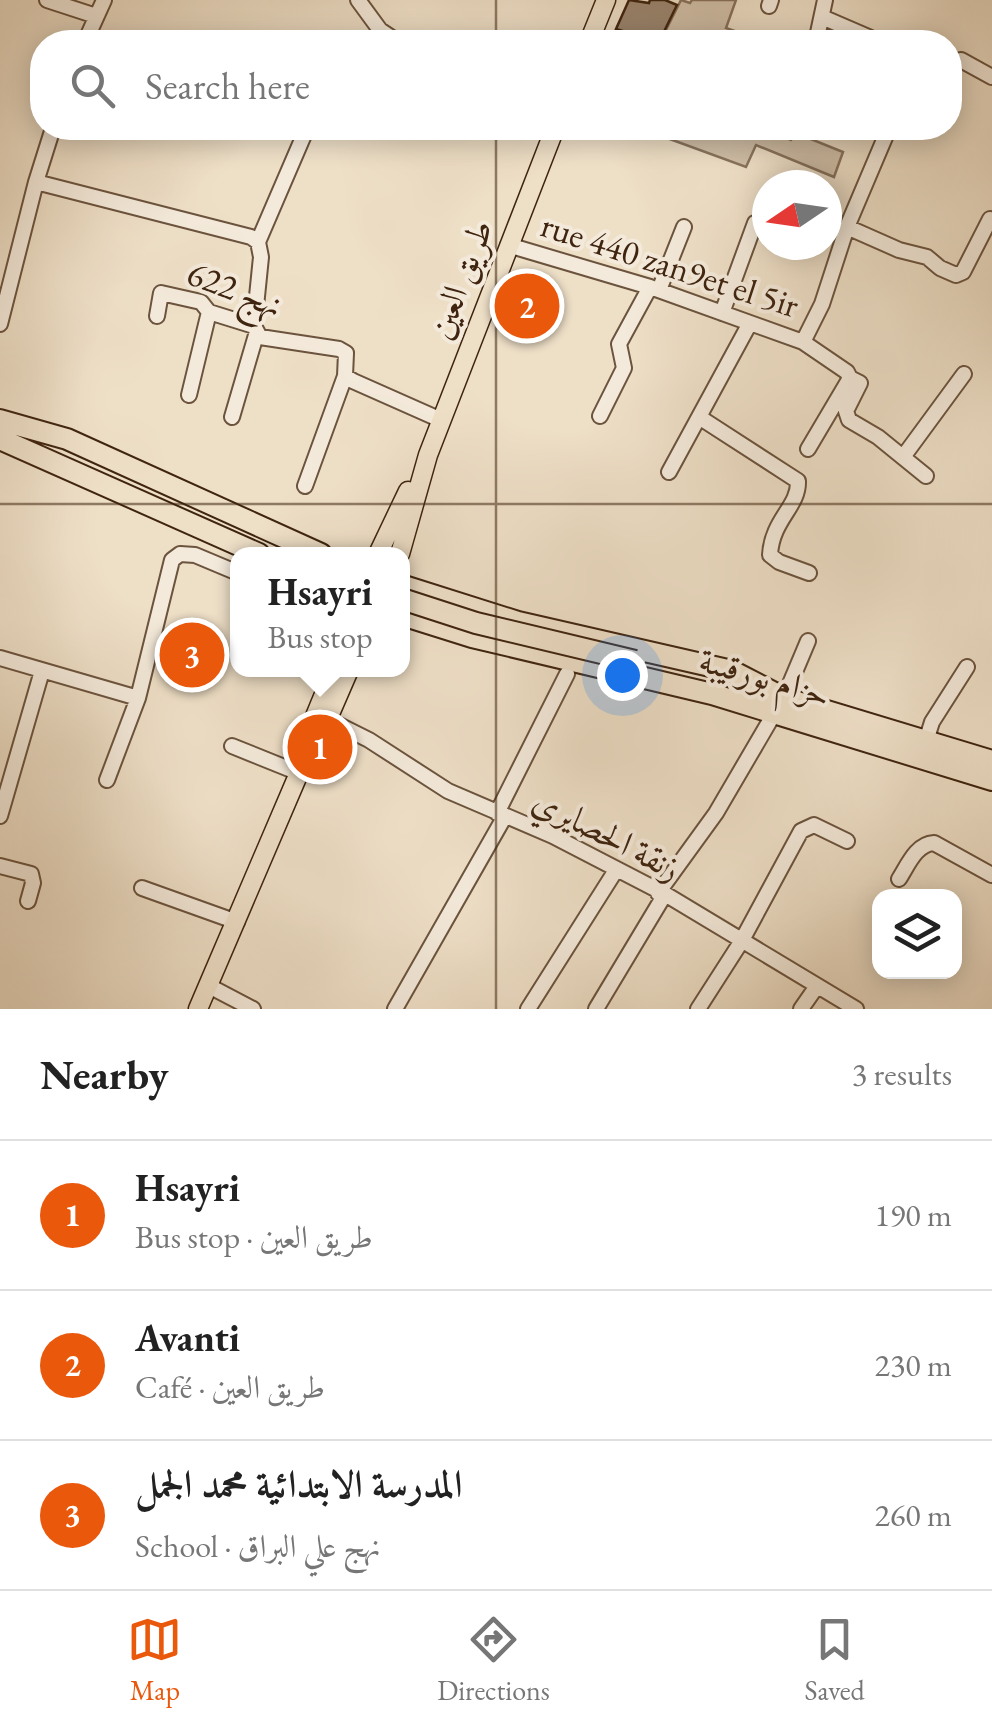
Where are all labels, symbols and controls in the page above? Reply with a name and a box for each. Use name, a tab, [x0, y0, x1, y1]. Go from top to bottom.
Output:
search box	[30, 30, 962, 140]
icon: search	[65, 58, 120, 113]
text: Search here	[145, 61, 310, 110]
north arrow	[752, 170, 842, 260]
street label: rue 440 zan9et el 5ir	[536, 202, 805, 327]
street label: طريق العين	[416, 213, 503, 345]
street label: نهج 622	[178, 250, 289, 336]
pin: 2	[494, 268, 560, 344]
popup	[230, 547, 410, 677]
text: Hsayri	[267, 567, 372, 616]
text: Bus stop	[267, 616, 373, 658]
pin: 3	[160, 618, 224, 692]
street label: حزام بورقيبة	[692, 636, 836, 725]
your location	[597, 650, 648, 701]
pin: 1	[288, 710, 352, 784]
street label: زنقة الحصايري	[523, 777, 689, 895]
map controls	[872, 889, 962, 979]
button: layers	[872, 889, 962, 979]
text: Nearby	[40, 1047, 169, 1102]
text: 3 results	[852, 1053, 952, 1095]
text: Hsayri	[135, 1163, 240, 1212]
text: 1	[64, 1194, 81, 1236]
text: 190 m	[875, 1194, 952, 1236]
text: Bus stop · طريق العين	[135, 1216, 373, 1258]
text: Avanti	[135, 1313, 240, 1362]
text: 2	[64, 1344, 81, 1386]
text: 230 m	[875, 1344, 952, 1386]
text: Café · طريق العين	[135, 1366, 325, 1408]
text: المدرسة الابتدائية محمد الجمل	[135, 1459, 463, 1508]
text: 3	[64, 1494, 81, 1536]
text: 260 m	[875, 1494, 952, 1536]
text: School · نهج علي البراق	[135, 1525, 380, 1567]
tab: Map	[127, 1612, 182, 1708]
tab: Directions	[437, 1612, 550, 1708]
tab: Saved	[805, 1612, 865, 1708]

